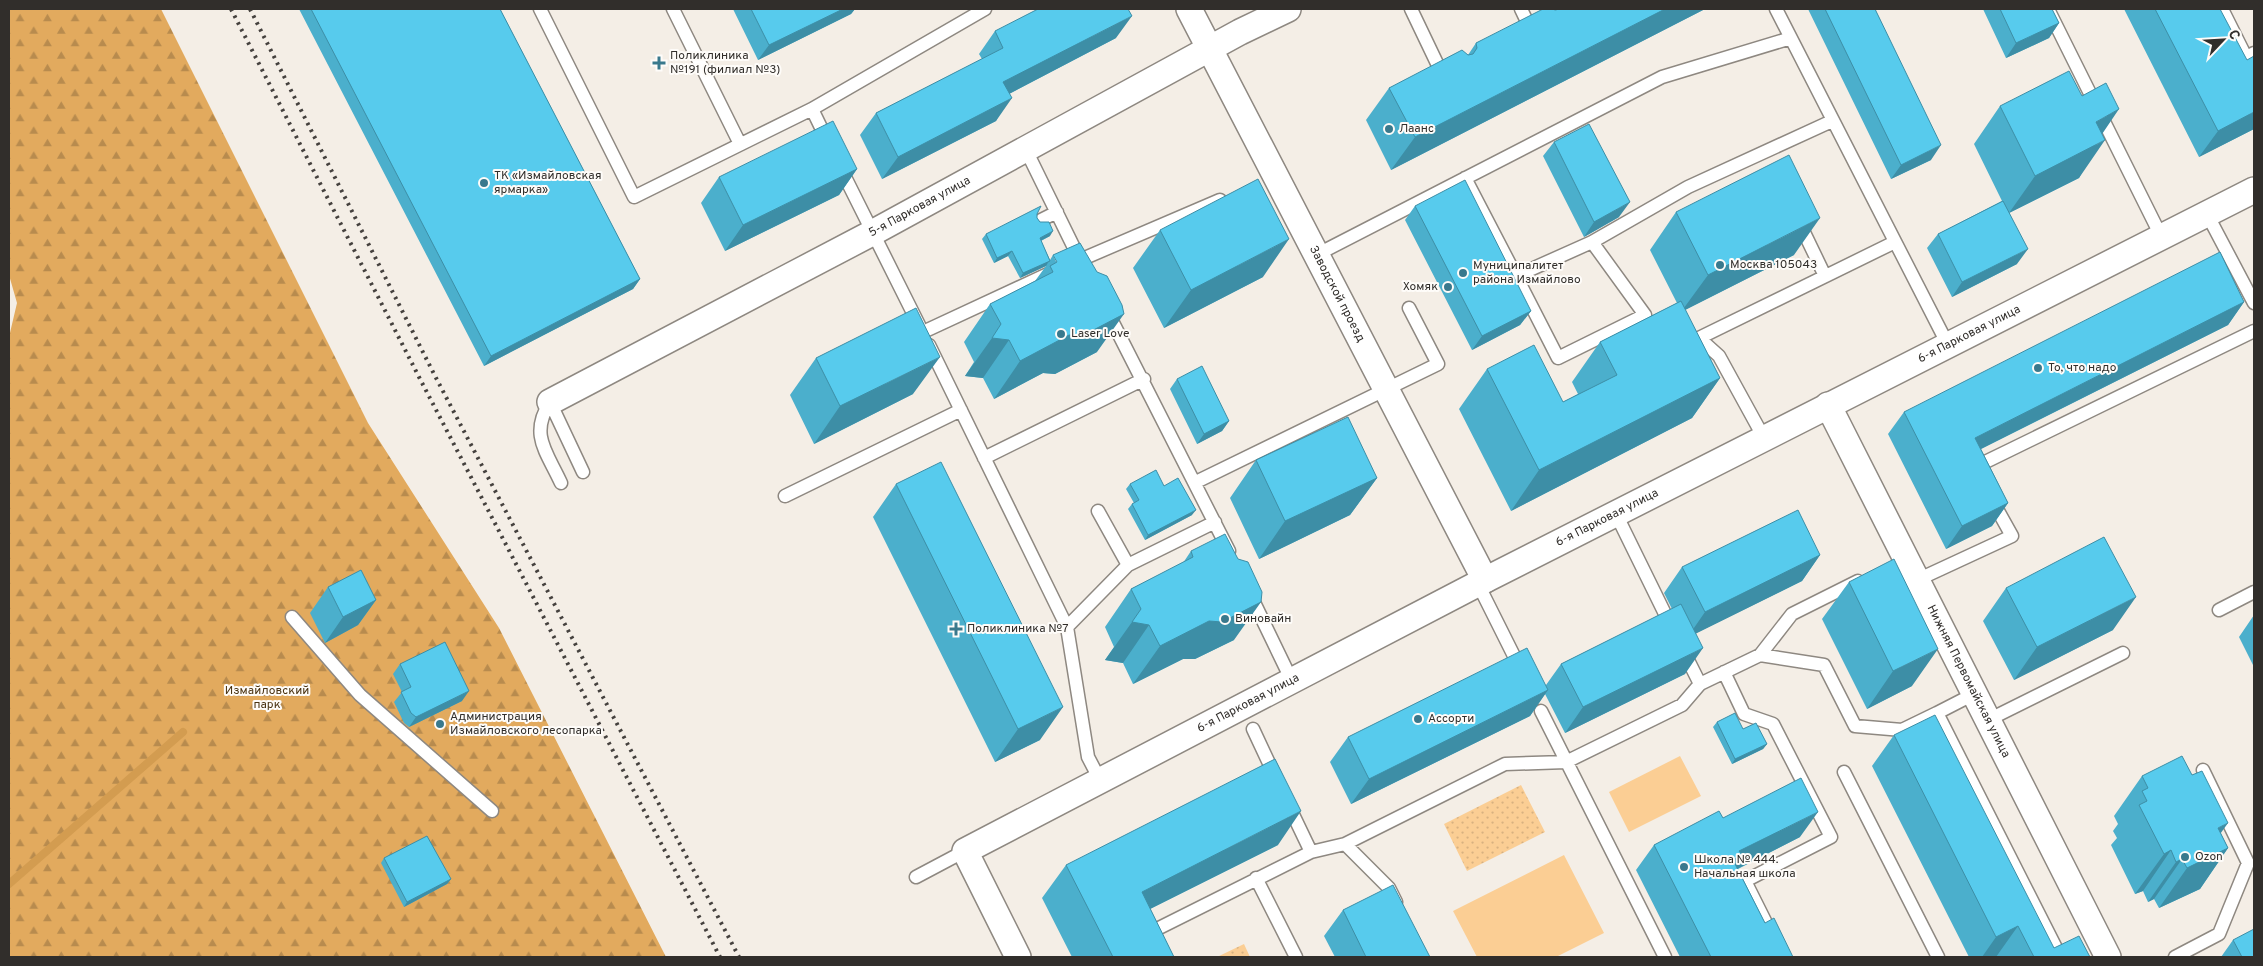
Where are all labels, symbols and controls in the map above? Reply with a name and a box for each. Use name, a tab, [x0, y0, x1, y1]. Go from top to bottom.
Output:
north arrow	[2198, 15, 2248, 65]
text: С	[2224, 27, 2243, 43]
place label: Поликлиника №191 (филиал №3)	[670, 48, 780, 78]
marker: Поликлиника №191 (филиал №3)	[652, 56, 666, 70]
place label: Лаанс	[1399, 121, 1434, 137]
marker: Лаанс	[1383, 123, 1395, 135]
place label: ТК «Измайловская ярмарка»	[494, 168, 601, 198]
street label: 5-я Парковая улица	[866, 173, 973, 241]
marker: ТК «Измайловская ярмарка»	[478, 177, 490, 189]
street label: Заводской проезд	[1305, 243, 1368, 345]
place label: Москва 105043	[1730, 257, 1817, 273]
place label: Муниципалитет района Измайлово	[1473, 258, 1581, 288]
marker: Москва 105043	[1714, 259, 1726, 271]
marker: Муниципалитет района Измайлово	[1457, 267, 1469, 279]
place label: Хомяк	[1403, 279, 1438, 295]
marker: Хомяк	[1442, 281, 1454, 293]
street label: 6-я Парковая улица	[1915, 302, 2024, 367]
place label: Laser Love	[1071, 326, 1129, 342]
marker: Laser Love	[1055, 328, 1067, 340]
place label: То, что надо	[2048, 360, 2117, 376]
marker: То, что надо	[2032, 362, 2044, 374]
street label: 6-я Парковая улица	[1553, 485, 1661, 551]
street label: Нижняя Первомайская улица	[1923, 602, 2014, 761]
place label: Виновайн	[1235, 611, 1291, 627]
marker: Виновайн	[1219, 613, 1231, 625]
place label: Поликлиника №7	[967, 621, 1069, 637]
marker: Поликлиника №7	[949, 622, 963, 636]
street label: 6-я Парковая улица	[1194, 670, 1302, 737]
park label: Измайловский парк	[225, 683, 309, 713]
place label: Администрация Измайловского лесопарка	[450, 709, 602, 739]
place label: Ассорти	[1428, 711, 1474, 727]
marker: Ассорти	[1412, 713, 1424, 725]
marker: Администрация Измайловского лесопарка	[434, 718, 446, 730]
place label: Ozon	[2195, 849, 2223, 865]
marker: Ozon	[2179, 851, 2191, 863]
place label: Школа № 444. Начальная школа	[1694, 852, 1796, 882]
marker: Школа № 444. Начальная школа	[1678, 861, 1690, 873]

